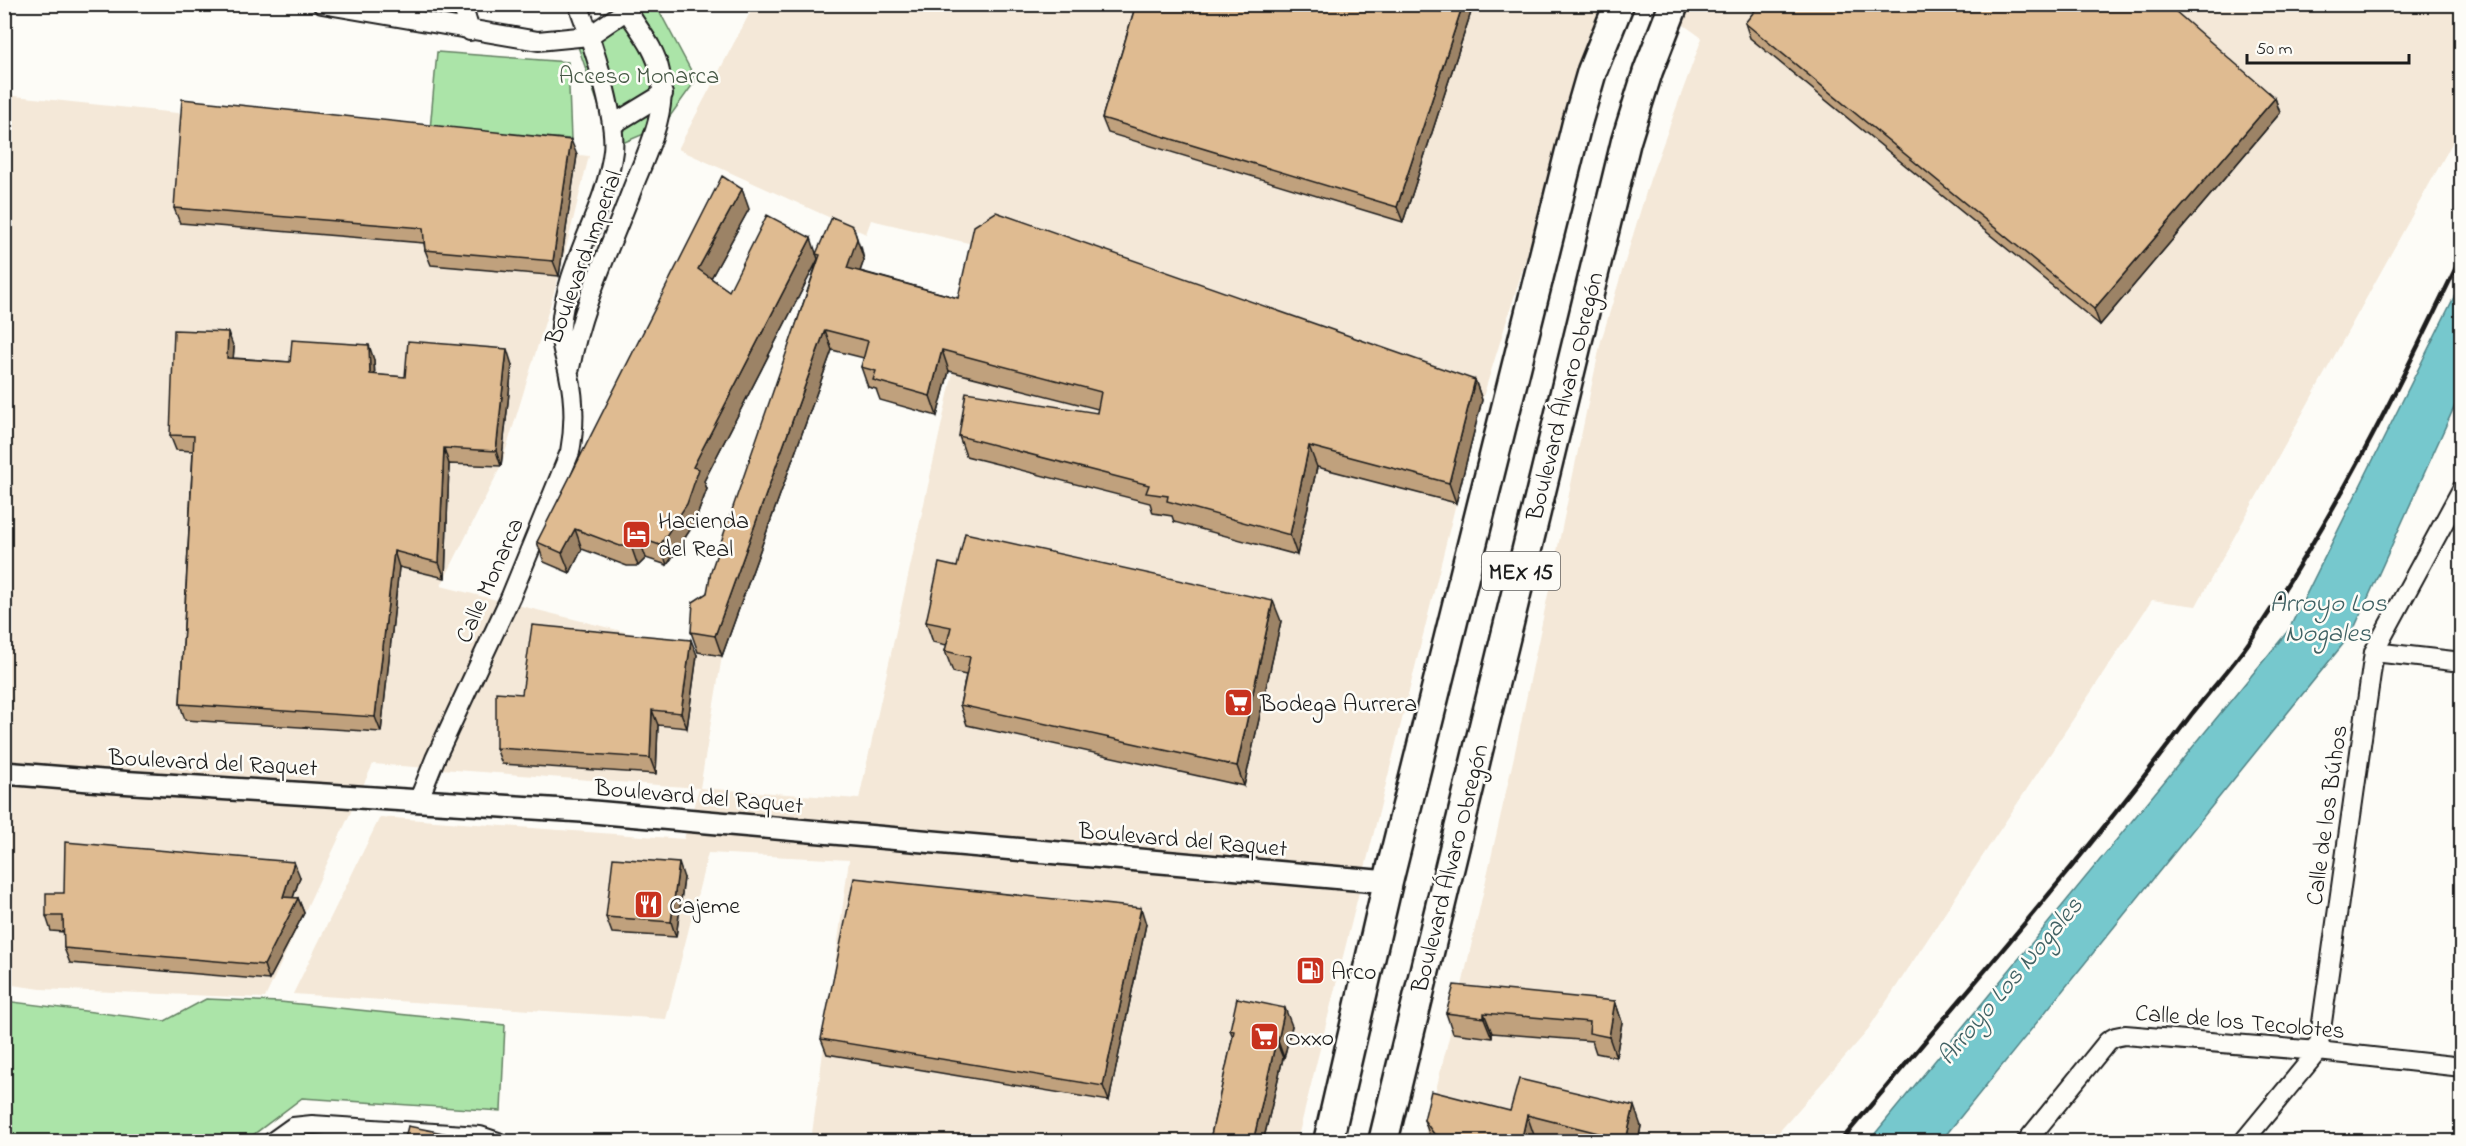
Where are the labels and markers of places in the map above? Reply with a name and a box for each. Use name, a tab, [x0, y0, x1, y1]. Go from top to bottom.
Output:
place label: Hacienda del Real	[658, 505, 749, 568]
hotel icon: Hacienda del Real	[621, 518, 653, 550]
supermarket icon: Bodega Aurrera	[1223, 687, 1255, 719]
place label: Bodega Aurrera	[1259, 688, 1417, 723]
restaurant icon: Cajeme	[632, 889, 664, 921]
place label: Cajeme	[669, 890, 740, 925]
fuel station icon: Arco	[1294, 955, 1326, 987]
place label: Arco	[1331, 956, 1376, 991]
supermarket icon: Oxxo	[1248, 1021, 1280, 1053]
place label: Oxxo	[1285, 1022, 1334, 1057]

